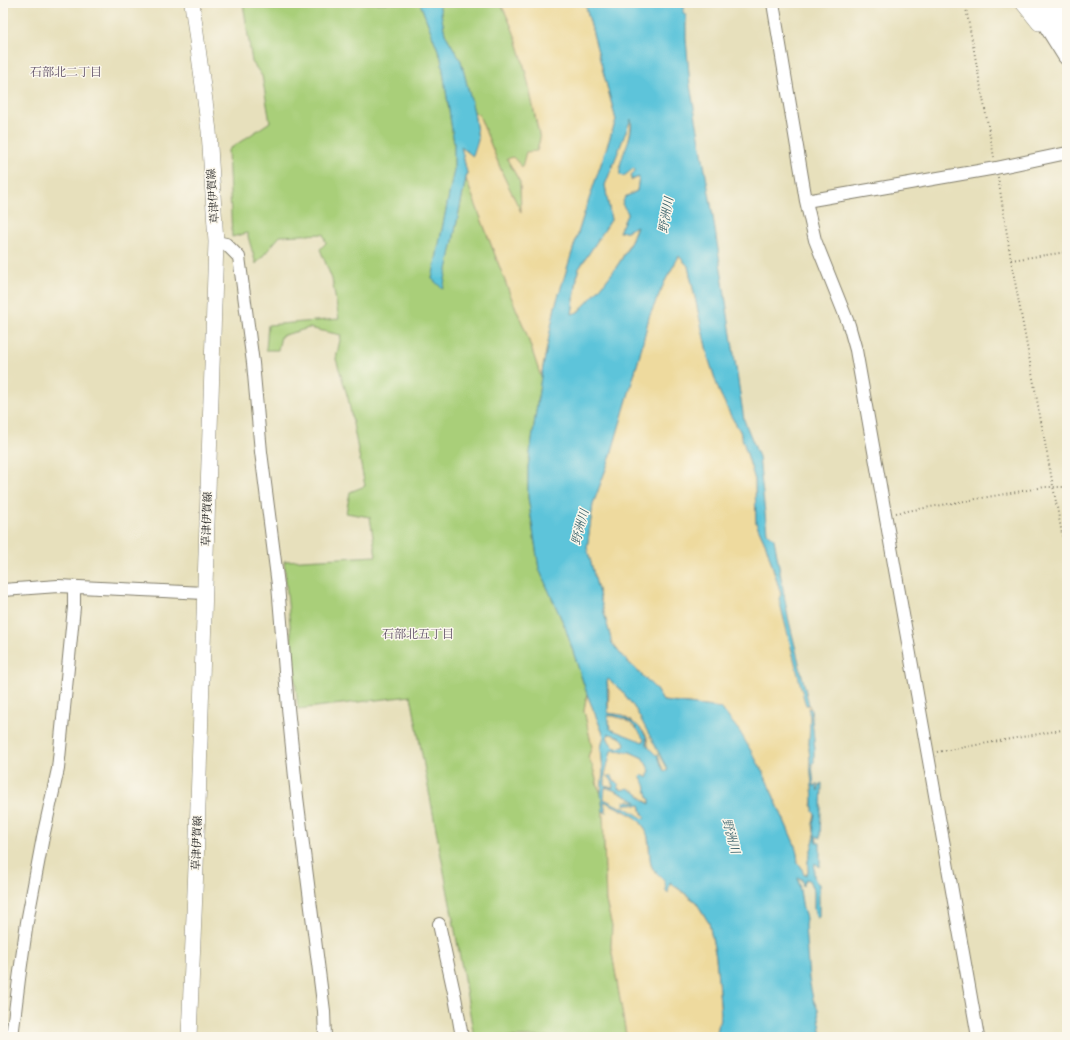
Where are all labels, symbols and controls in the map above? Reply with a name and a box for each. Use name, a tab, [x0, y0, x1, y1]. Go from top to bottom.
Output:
district label: 石部北二丁目	[30, 64, 102, 80]
street label: 草津伊賀線	[204, 168, 222, 224]
water label: 野洲川	[655, 194, 677, 234]
street label: 草津伊賀線	[199, 491, 215, 547]
water label: 野洲川	[568, 506, 593, 546]
district label: 石部北五丁目	[382, 626, 454, 642]
street label: 草津伊賀線	[189, 815, 205, 871]
water label: 野洲川	[719, 817, 744, 857]

